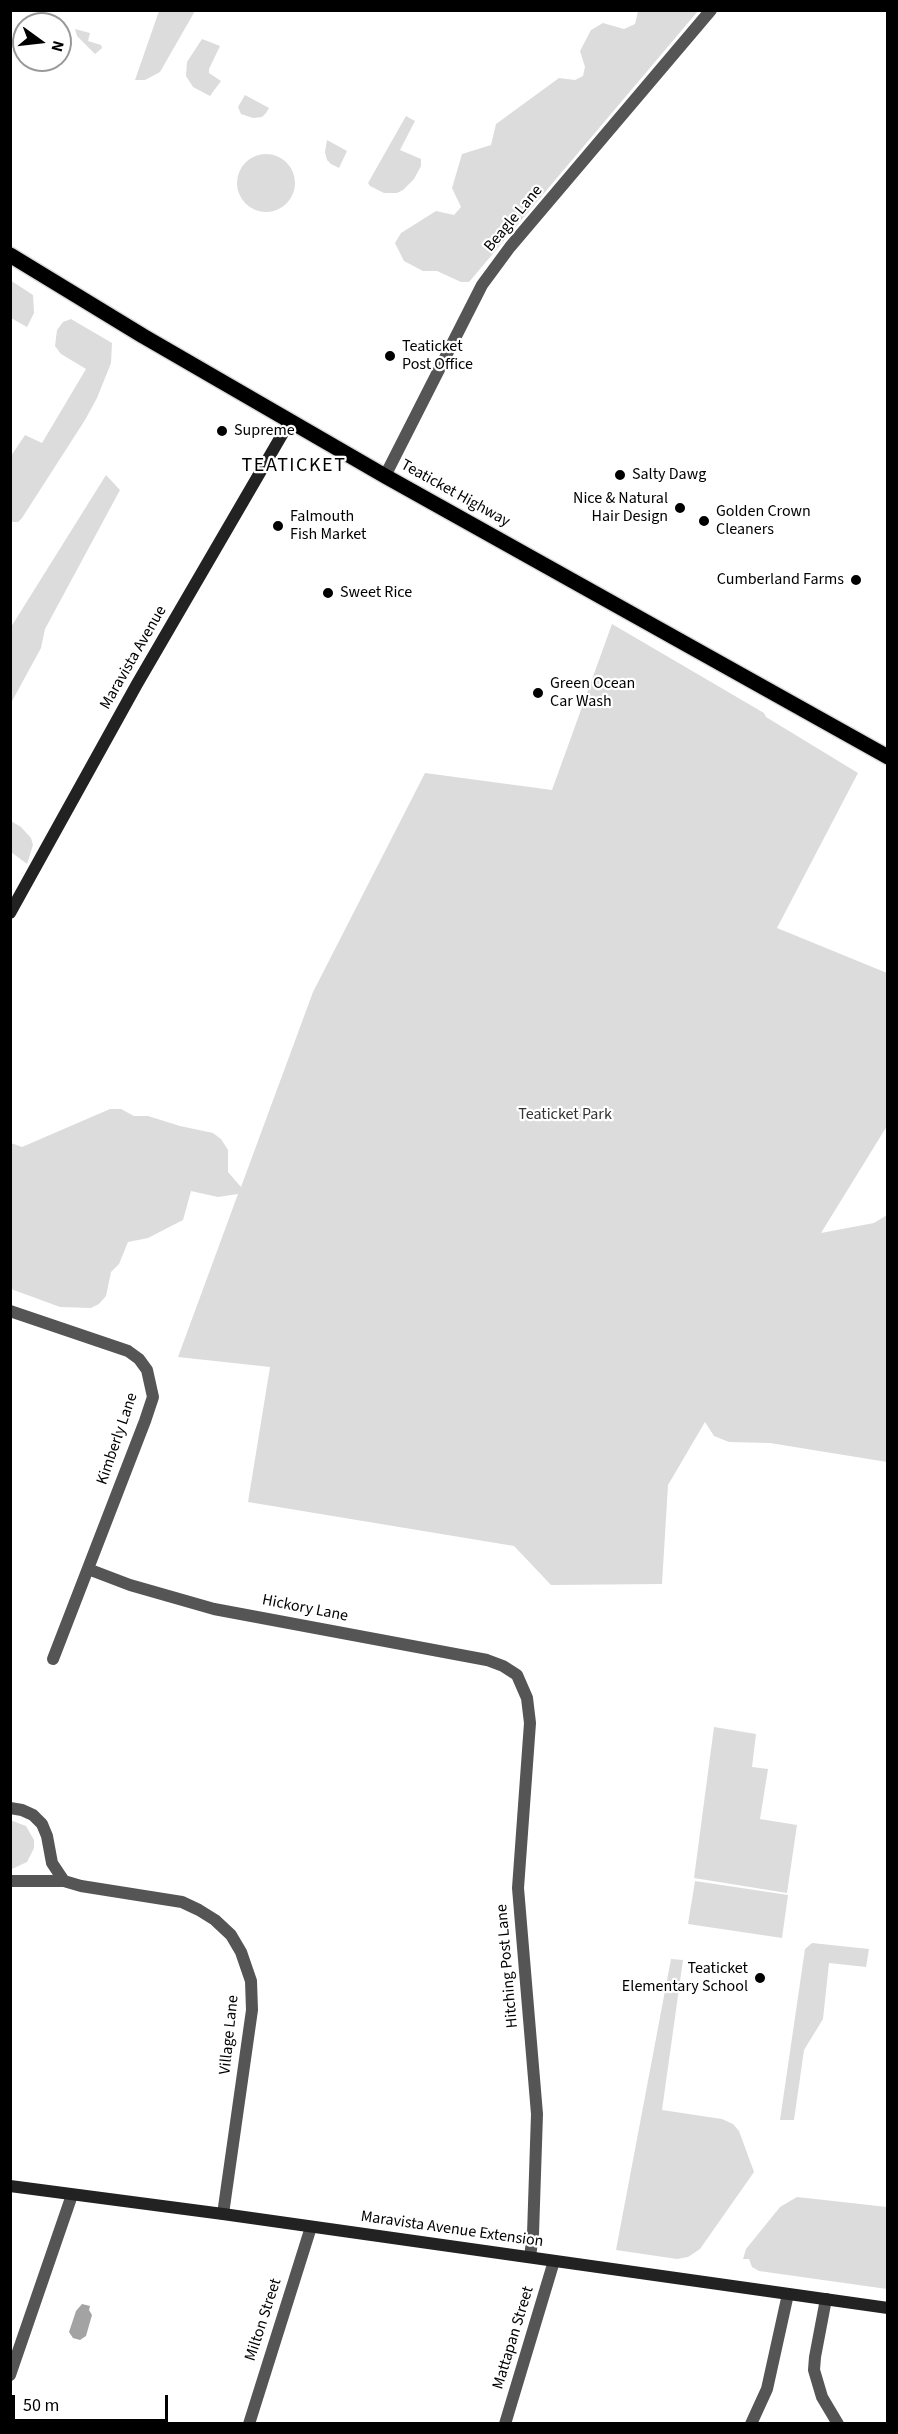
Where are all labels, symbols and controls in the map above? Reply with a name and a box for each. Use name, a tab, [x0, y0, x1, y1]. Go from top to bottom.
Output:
north arrow	[12, 12, 72, 72]
text: N	[45, 38, 69, 54]
street label: Beagle Lane	[481, 182, 547, 256]
place label: Teaticket Post Office	[402, 337, 473, 375]
marker: Teaticket Post Office	[383, 349, 397, 363]
place label: Supreme	[234, 421, 295, 441]
marker: Supreme	[215, 424, 229, 438]
district label: TEATICKET	[242, 455, 346, 479]
street label: Teaticket Highway	[397, 456, 513, 532]
place label: Salty Dawg	[632, 465, 706, 485]
marker: Salty Dawg	[613, 468, 627, 482]
place label: Nice & Natural Hair Design	[573, 489, 668, 527]
marker: Nice & Natural Hair Design	[673, 501, 687, 515]
place label: Golden Crown Cleaners	[716, 502, 811, 540]
place label: Falmouth Fish Market	[290, 507, 367, 545]
marker: Golden Crown Cleaners	[697, 514, 711, 528]
marker: Falmouth Fish Market	[271, 519, 285, 533]
place label: Cumberland Farms	[717, 570, 844, 590]
marker: Cumberland Farms	[849, 573, 863, 587]
place label: Sweet Rice	[340, 583, 412, 603]
marker: Sweet Rice	[321, 586, 335, 600]
street label: Maravista Avenue	[97, 603, 171, 713]
place label: Green Ocean Car Wash	[550, 674, 635, 712]
marker: Green Ocean Car Wash	[531, 686, 545, 700]
park label: Teaticket Park	[518, 1105, 612, 1125]
street label: Kimberly Lane	[93, 1390, 143, 1488]
street label: Hickory Lane	[260, 1591, 350, 1627]
street label: Hitching Post Lane	[493, 1903, 523, 2029]
place label: Teaticket Elementary School	[622, 1959, 748, 1997]
marker: Teaticket Elementary School	[753, 1971, 767, 1985]
street label: Village Lane	[216, 1994, 244, 2076]
street label: Maravista Avenue Extension	[359, 2208, 545, 2252]
street label: Milton Street	[242, 2276, 286, 2364]
street label: Mattapan Street	[489, 2284, 539, 2392]
scale bar	[15, 2383, 171, 2421]
text: 50 m	[23, 2393, 59, 2418]

